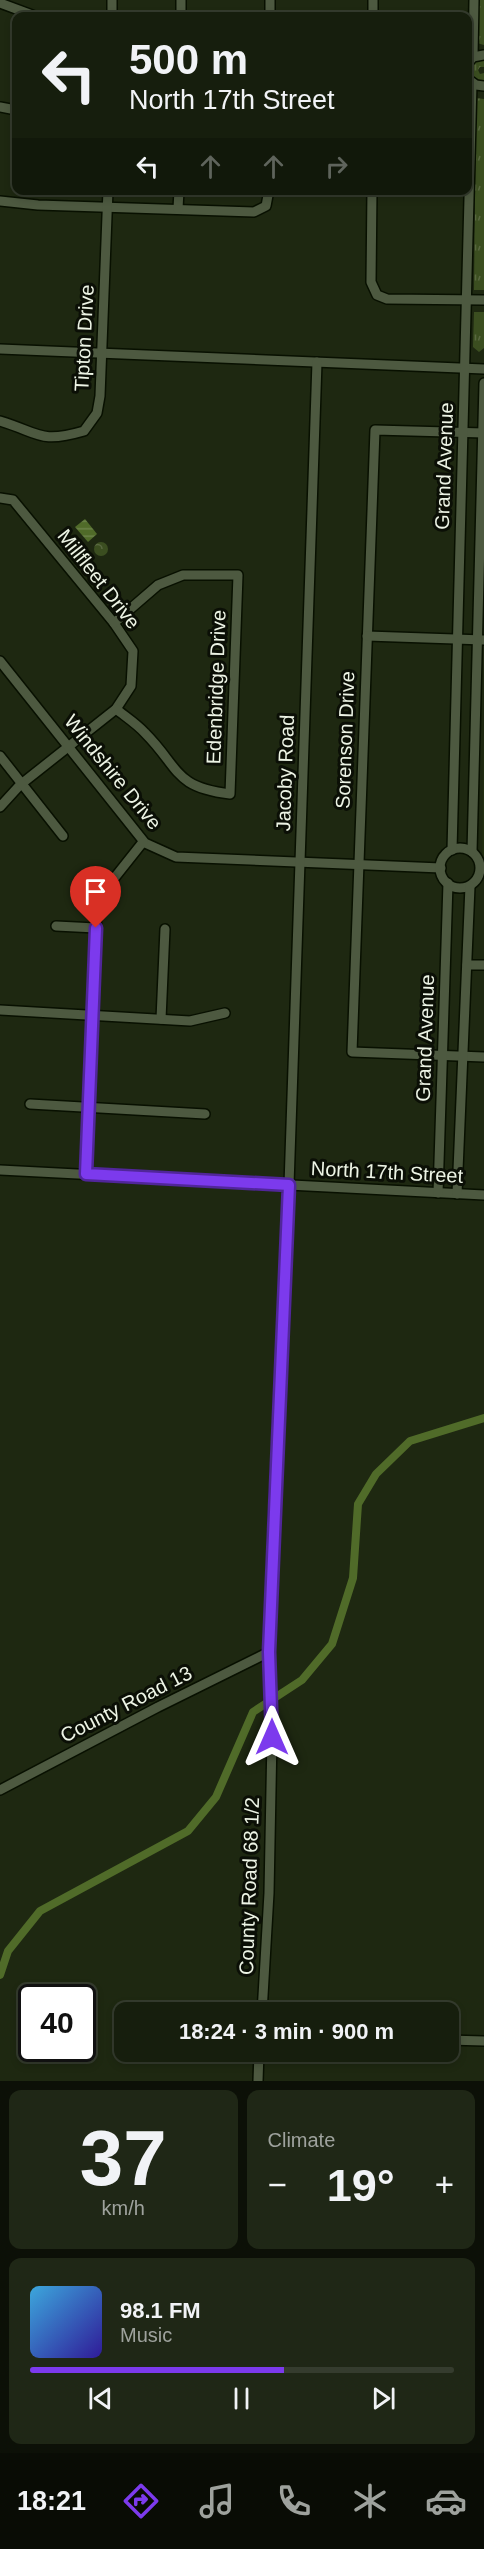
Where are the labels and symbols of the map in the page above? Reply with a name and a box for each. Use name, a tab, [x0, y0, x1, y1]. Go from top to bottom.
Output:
street label: Tipton Drive	[70, 284, 98, 392]
street label: Grand Avenue	[431, 402, 457, 530]
street label: Millfleet Drive	[53, 525, 145, 633]
street label: Edenbridge Drive	[202, 609, 230, 765]
street label: Sorenson Drive	[332, 671, 358, 809]
street label: Windshire Drive	[60, 710, 166, 834]
street label: Jacoby Road	[272, 714, 298, 832]
pin	[70, 866, 121, 928]
street label: Grand Avenue	[412, 974, 438, 1102]
street label: North 17th Street	[310, 1157, 464, 1187]
street label: County Road 13	[57, 1661, 195, 1747]
position arrow	[240, 1705, 304, 1769]
street label: County Road 68 1/2	[235, 1797, 263, 1975]
speed limit sign: 40	[18, 1984, 96, 2062]

